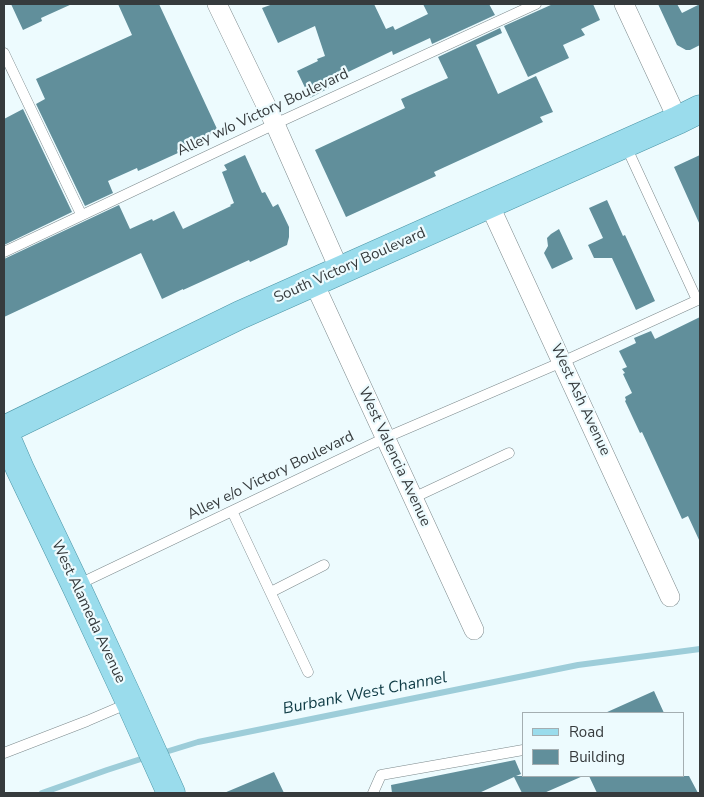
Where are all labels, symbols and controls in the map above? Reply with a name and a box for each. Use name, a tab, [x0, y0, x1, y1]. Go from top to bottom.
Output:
street label: Alley w/o Victory Boulevard	[174, 65, 352, 161]
street label: South Victory Boulevard	[271, 224, 429, 308]
street label: West Ash Avenue	[546, 341, 614, 459]
street label: West Valencia Avenue	[354, 385, 434, 529]
street label: Alley e/o Victory Boulevard	[185, 428, 357, 524]
street label: West Alameda Avenue	[47, 538, 129, 686]
water label: Burbank West Channel	[281, 669, 449, 719]
legend	[522, 712, 684, 777]
text: Road	[569, 722, 604, 742]
text: Building	[569, 747, 625, 767]

